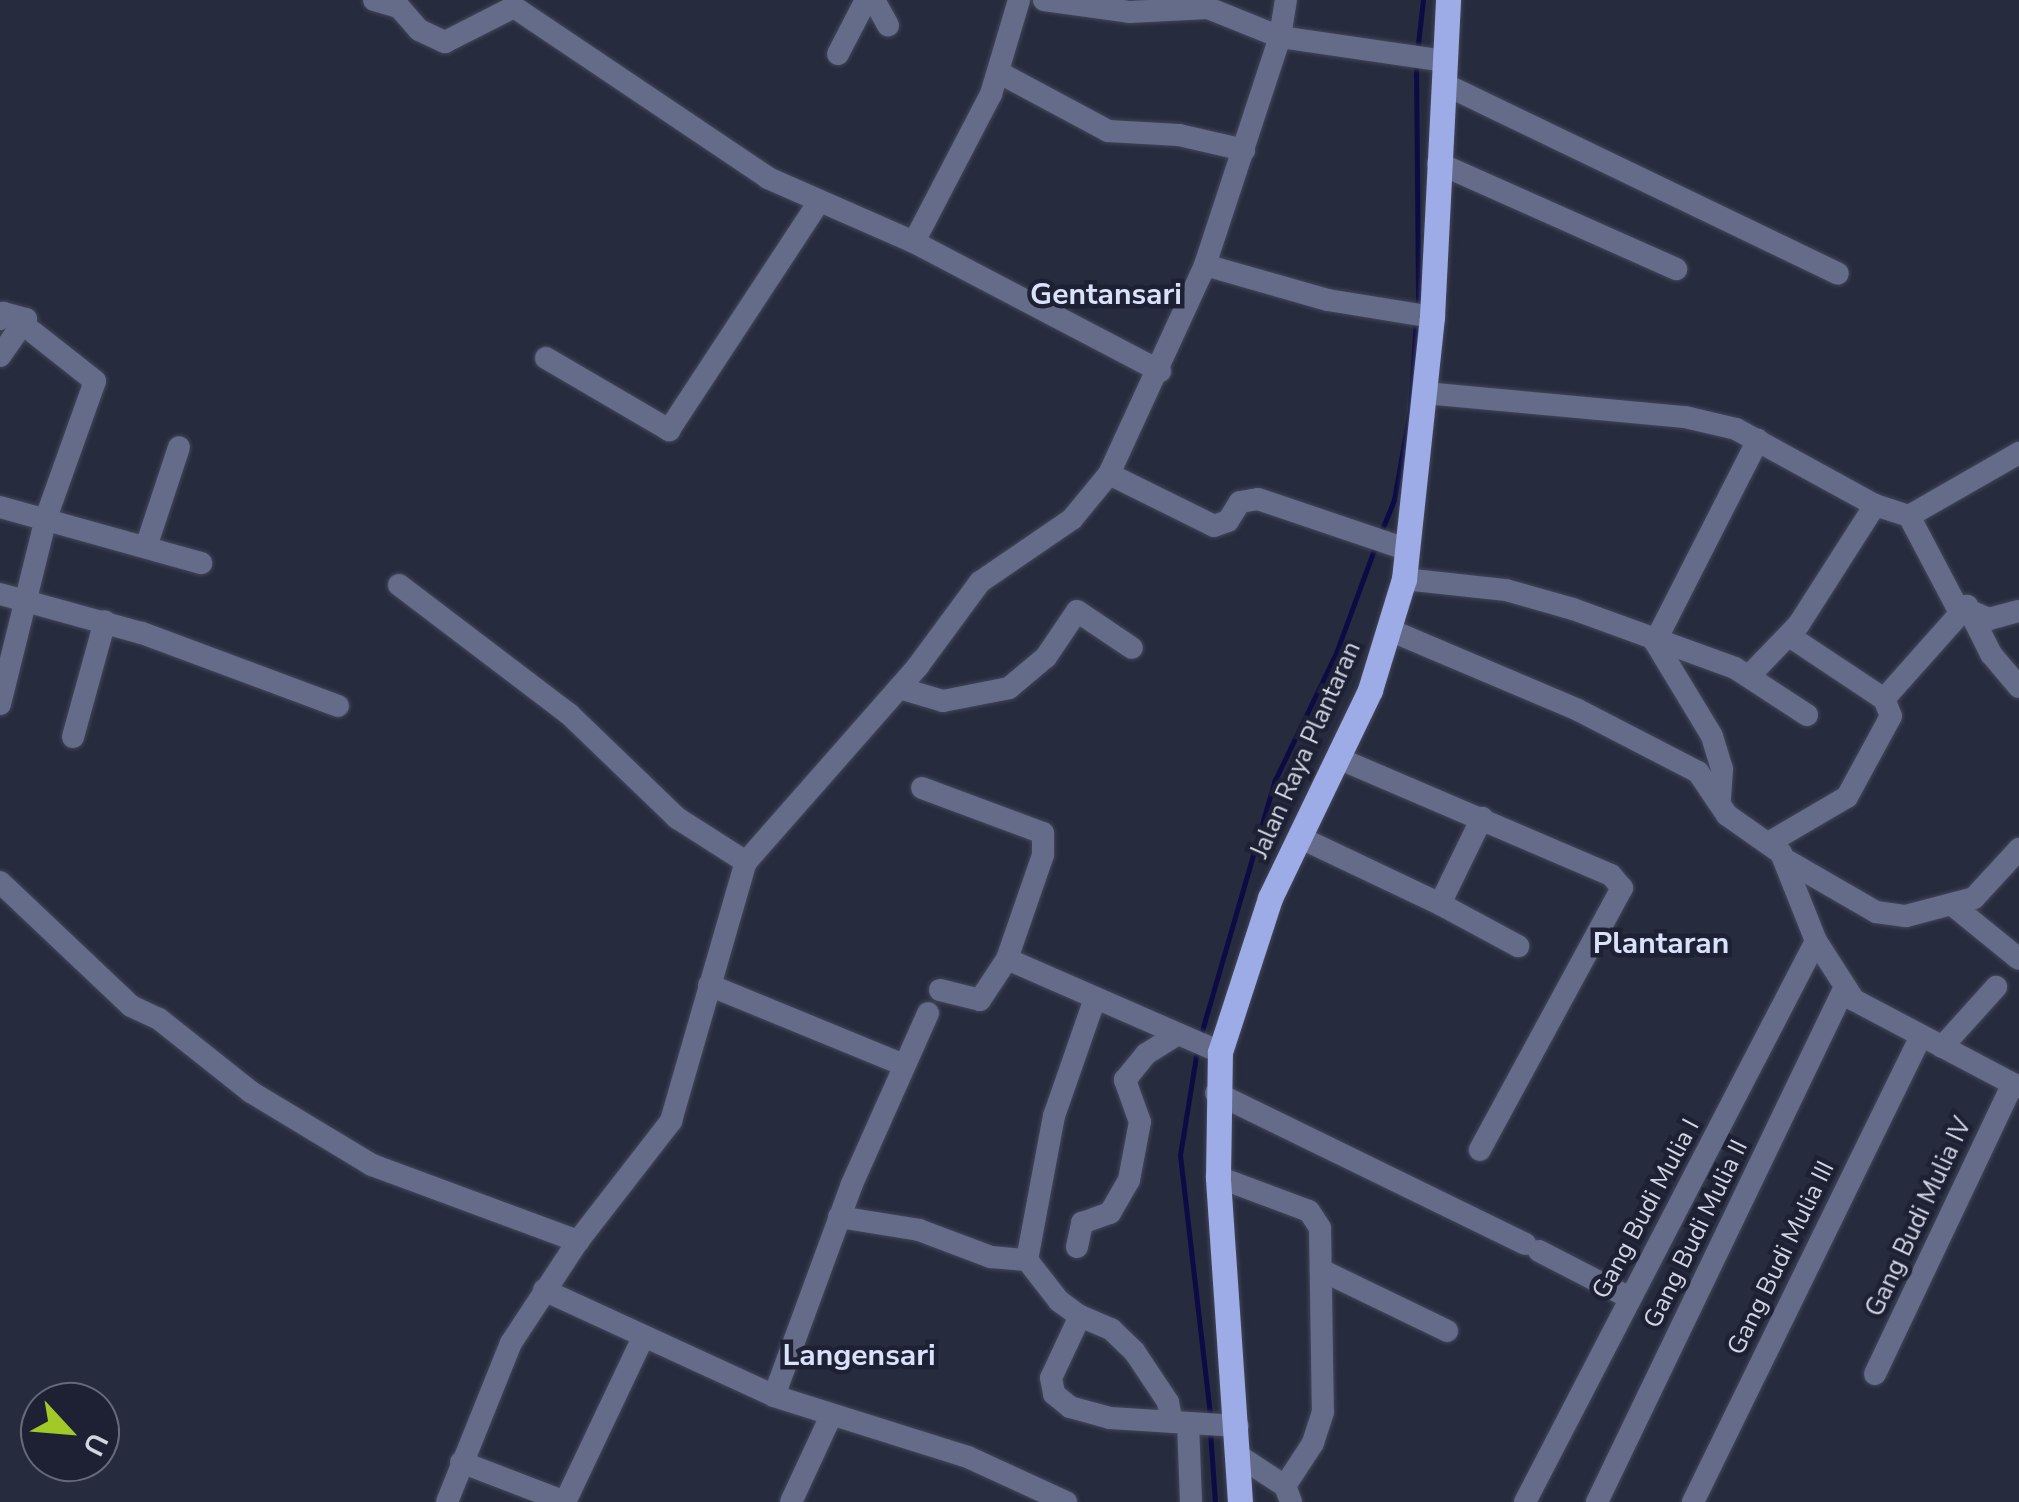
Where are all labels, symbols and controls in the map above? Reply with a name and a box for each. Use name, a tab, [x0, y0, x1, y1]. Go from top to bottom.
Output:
district label: Gentansari	[1030, 277, 1182, 313]
street label: Jalan Raya Plantaran	[1245, 637, 1367, 863]
district label: Plantaran	[1593, 926, 1729, 962]
street label: Gang Budi Mulia IV	[1860, 1113, 1978, 1321]
street label: Gang Budi Mulia I	[1586, 1114, 1706, 1304]
street label: Gang Budi Mulia II	[1637, 1135, 1755, 1333]
street label: Gang Budi Mulia III	[1721, 1156, 1841, 1360]
district label: Langensari	[782, 1338, 936, 1374]
north arrow	[20, 1382, 120, 1482]
text: U	[74, 1427, 117, 1462]

